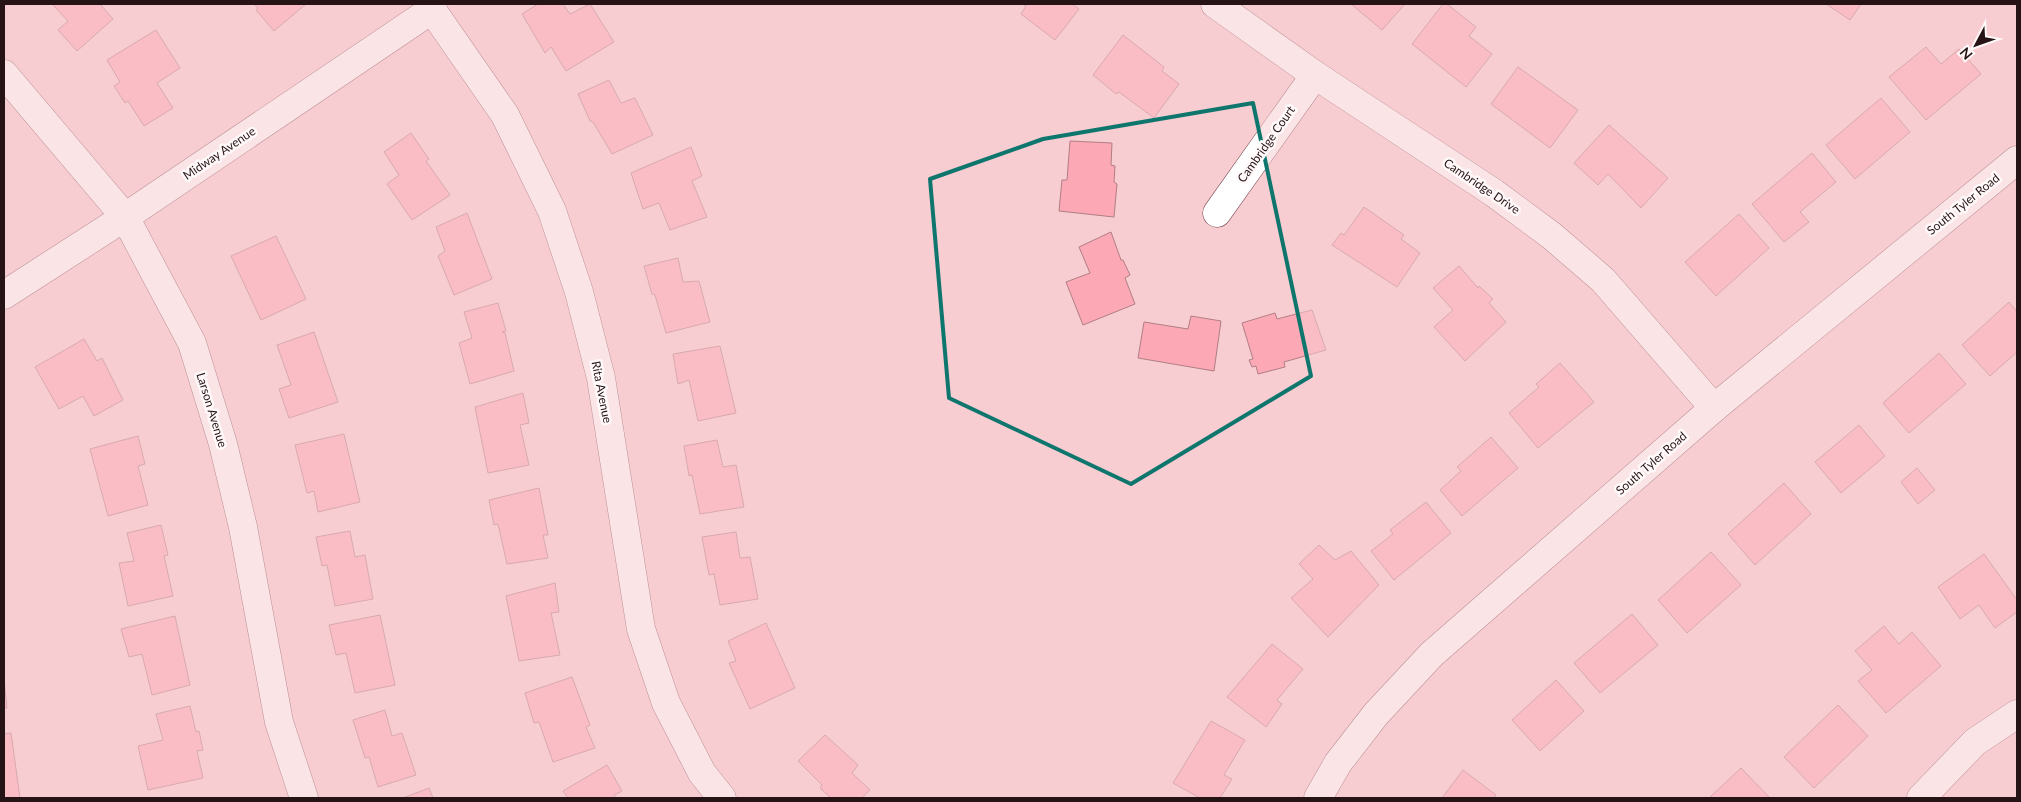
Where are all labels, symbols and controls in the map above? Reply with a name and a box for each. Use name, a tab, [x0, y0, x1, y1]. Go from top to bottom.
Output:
north arrow	[1951, 20, 2001, 70]
text: N	[1956, 44, 1976, 64]
street label: Cambridge Court	[1234, 102, 1298, 185]
street label: Midway Avenue	[180, 123, 258, 183]
street label: Cambridge Drive	[1441, 155, 1523, 217]
street label: South Tyler Road	[1924, 170, 2002, 238]
street label: Rita Avenue	[589, 360, 615, 424]
street label: Larson Avenue	[193, 371, 231, 449]
street label: South Tyler Road	[1613, 428, 1689, 498]

